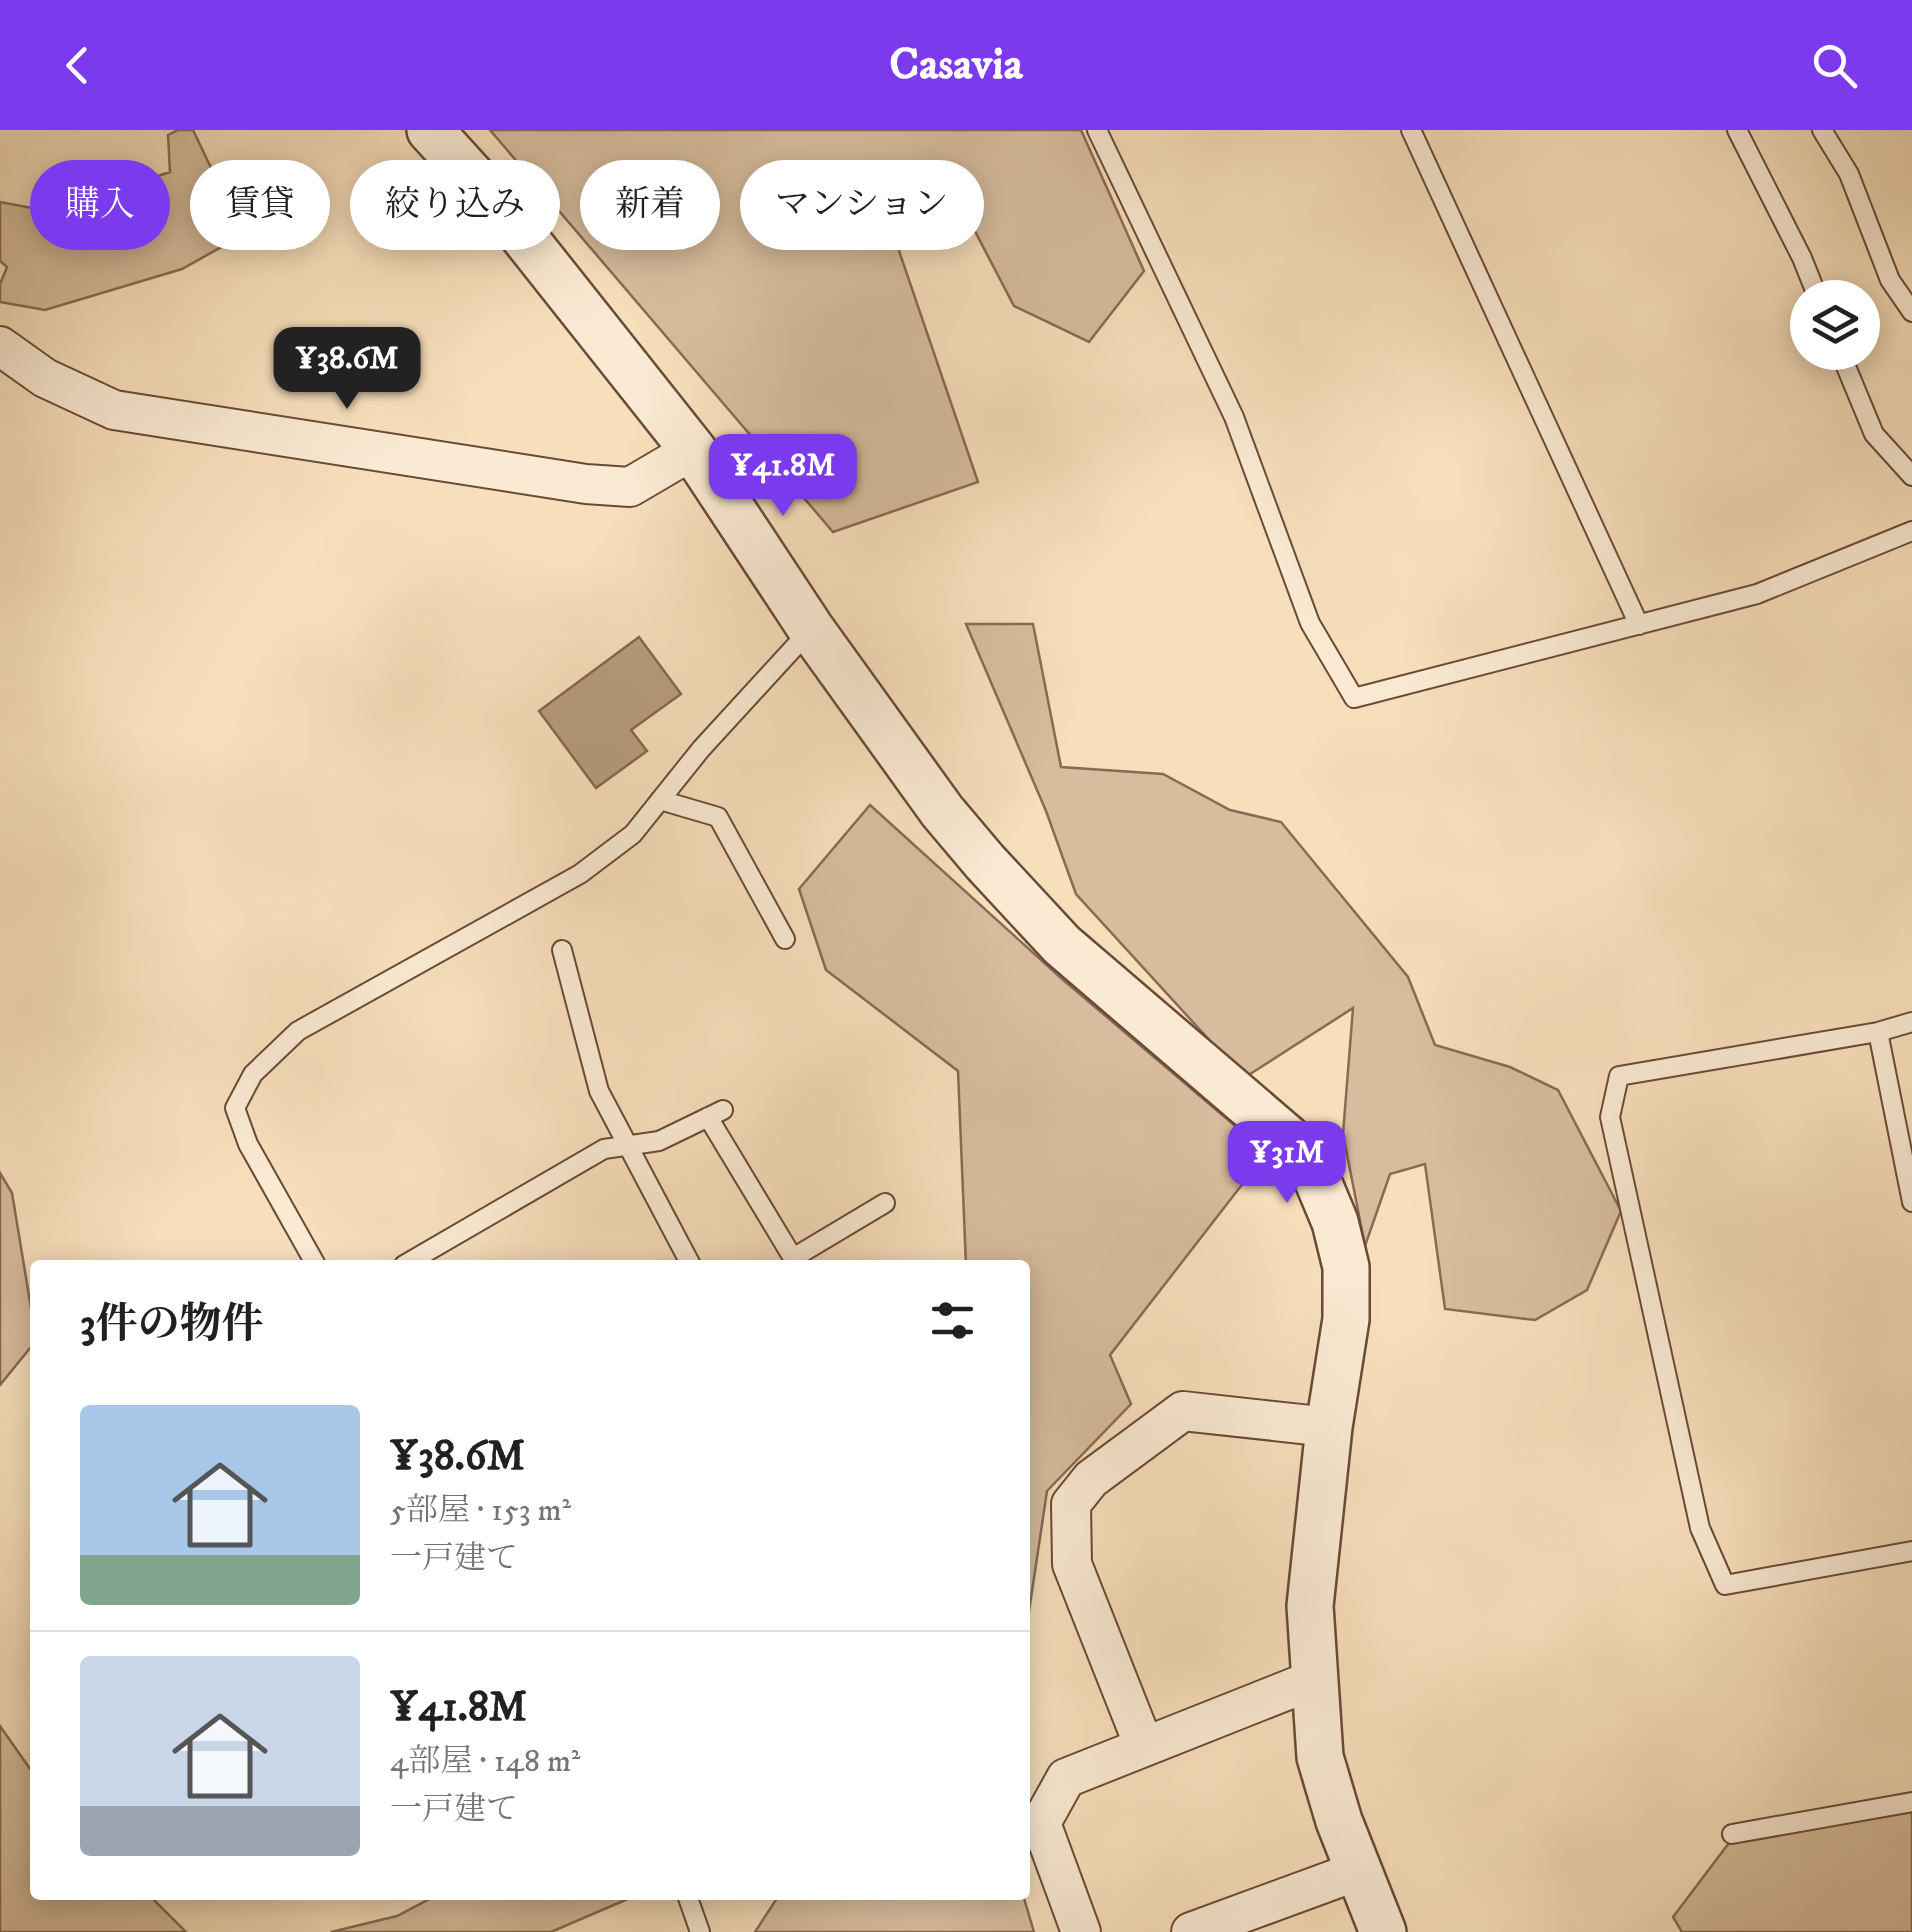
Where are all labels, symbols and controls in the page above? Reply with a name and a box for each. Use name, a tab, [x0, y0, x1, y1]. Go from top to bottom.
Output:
text: Casavia	[889, 37, 1023, 93]
icon: back	[50, 38, 105, 93]
icon: search	[1807, 38, 1862, 93]
chip: 購入	[30, 160, 170, 250]
chip: 賃貸	[190, 160, 330, 250]
chip: 絞り込み	[350, 160, 560, 250]
chip: 新着	[580, 160, 720, 250]
chip: マンション	[740, 160, 984, 250]
map controls	[1790, 280, 1880, 370]
button: layers	[1790, 280, 1880, 370]
pin: ¥38.6M	[266, 327, 428, 412]
text: ¥38.6M	[296, 339, 398, 379]
pin: ¥41.8M	[702, 434, 864, 519]
text: ¥41.8M	[731, 446, 835, 486]
pin: ¥31M	[1228, 1121, 1346, 1206]
text: ¥31M	[1250, 1133, 1324, 1173]
icon: filters	[925, 1293, 980, 1348]
text: 3件の物件	[80, 1299, 264, 1351]
text: ¥38.6M	[390, 1431, 525, 1483]
icon: home	[160, 1445, 280, 1565]
text: 5部屋 · 153 m²	[390, 1491, 571, 1531]
text: 一戸建て	[390, 1539, 518, 1579]
text: ¥41.8M	[390, 1682, 527, 1734]
icon: home	[160, 1696, 280, 1816]
text: 4部屋 · 148 m²	[390, 1742, 580, 1782]
text: 一戸建て	[390, 1790, 518, 1830]

